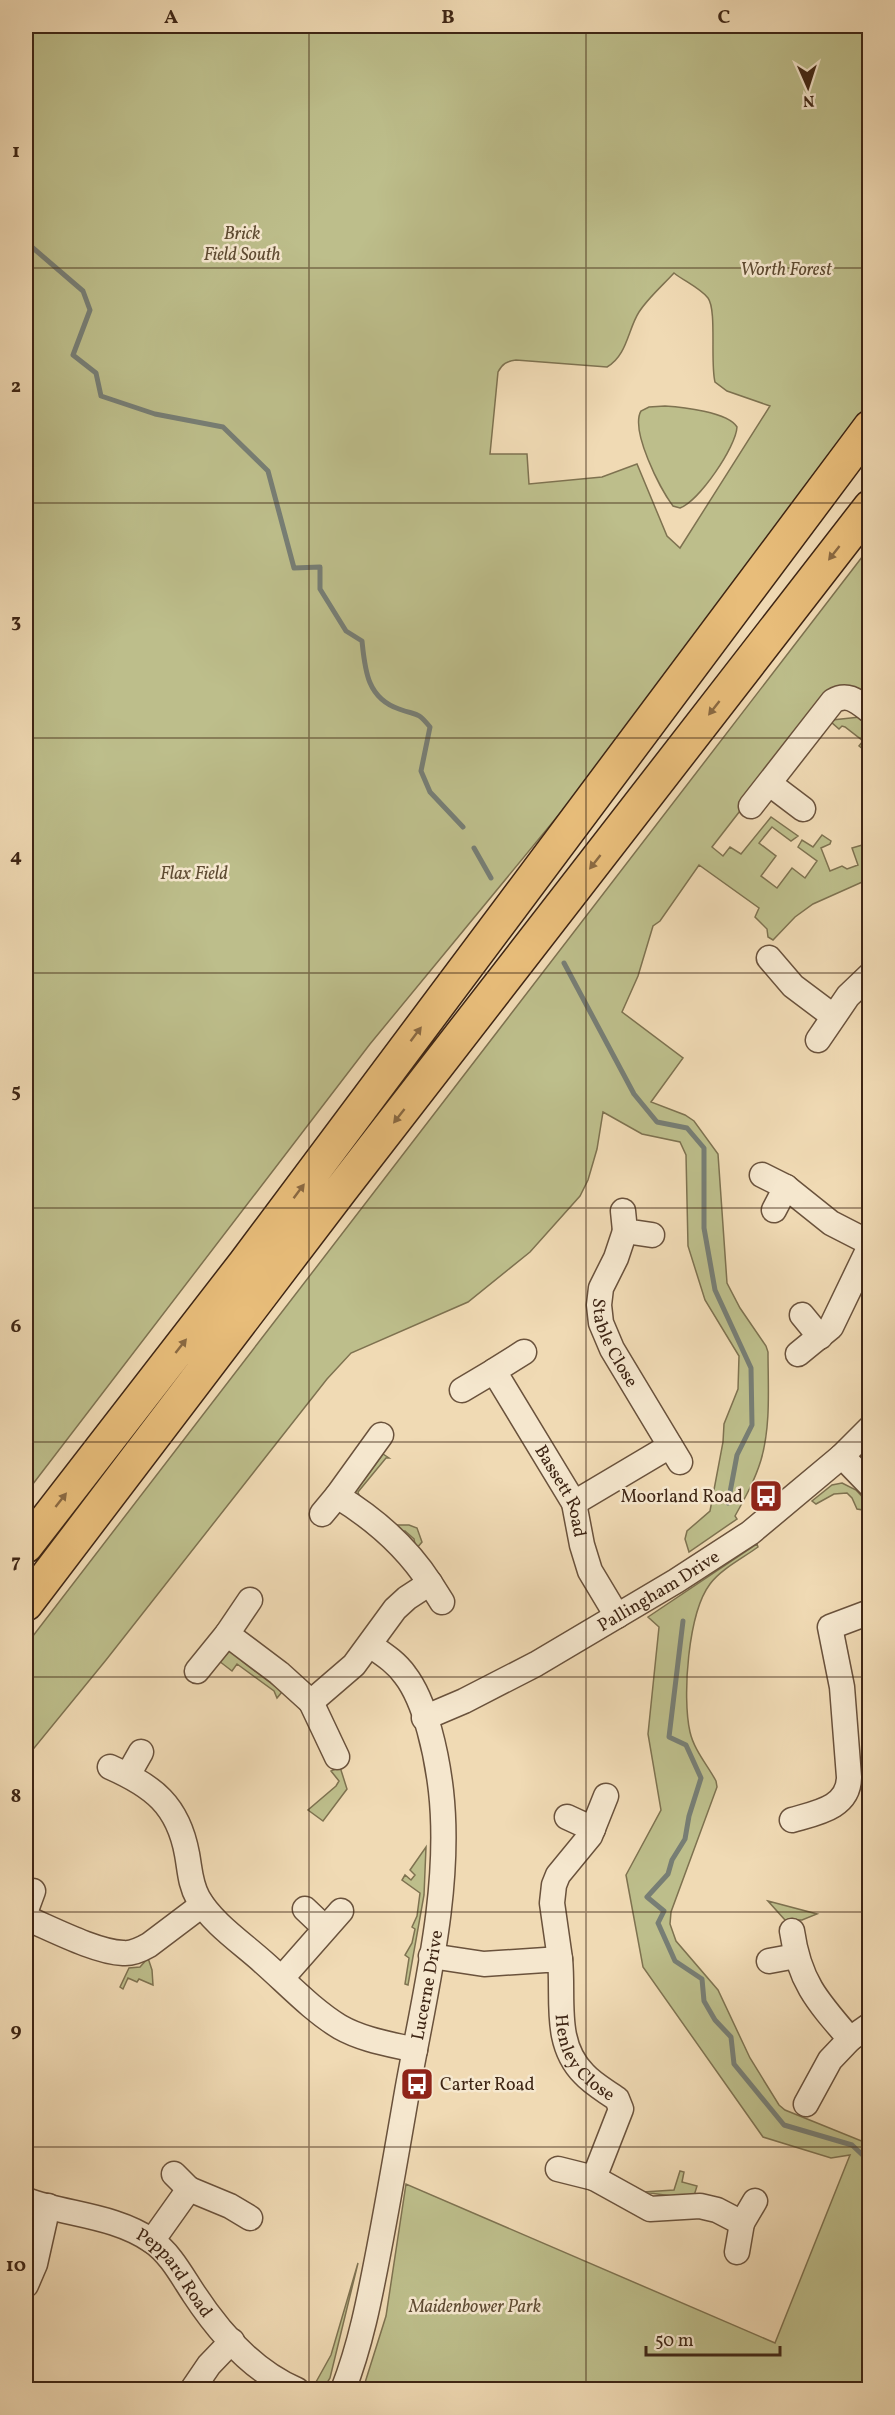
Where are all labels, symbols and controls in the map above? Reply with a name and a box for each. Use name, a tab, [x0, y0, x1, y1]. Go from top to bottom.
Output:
text: A	[164, 4, 178, 32]
text: B	[441, 4, 455, 32]
text: C	[718, 4, 731, 32]
north arrow	[778, 57, 838, 117]
text: N	[802, 89, 815, 111]
text: 1	[12, 138, 20, 166]
park label: Brick Field South	[203, 222, 281, 268]
park label: Worth Forest	[740, 258, 833, 283]
text: 2	[11, 373, 21, 401]
one-way arrow	[828, 546, 840, 561]
text: 3	[11, 608, 21, 636]
one-way arrow	[709, 700, 721, 715]
text: 4	[10, 843, 22, 871]
one-way arrow	[589, 854, 601, 870]
park label: Flax Field	[160, 862, 228, 887]
one-way arrow	[409, 1027, 421, 1042]
text: 5	[11, 1078, 21, 1106]
one-way arrow	[393, 1108, 405, 1123]
one-way arrow	[293, 1183, 305, 1199]
street label: Stable Close	[585, 1297, 643, 1392]
text: 6	[11, 1313, 22, 1341]
one-way arrow	[174, 1338, 186, 1353]
street label: Bassett Road	[528, 1441, 591, 1540]
bus stop icon: Moorland Road	[748, 1478, 784, 1514]
place label: Moorland Road	[620, 1485, 743, 1510]
one-way arrow	[55, 1492, 68, 1508]
street label: Pallingham Drive	[593, 1545, 725, 1639]
text: 7	[11, 1548, 21, 1576]
text: 8	[11, 1783, 21, 1811]
street label: Lucerne Drive	[406, 1929, 450, 2043]
street label: Henley Close	[547, 2013, 619, 2108]
text: 9	[10, 2017, 22, 2045]
bus stop icon: Carter Road	[399, 2066, 435, 2102]
place label: Carter Road	[440, 2073, 535, 2098]
street label: Peppard Road	[131, 2223, 218, 2323]
text: 10	[6, 2252, 26, 2280]
park label: Maidenbower Park	[408, 2295, 541, 2320]
scale bar	[646, 2319, 780, 2357]
text: 50 m	[655, 2329, 694, 2354]

